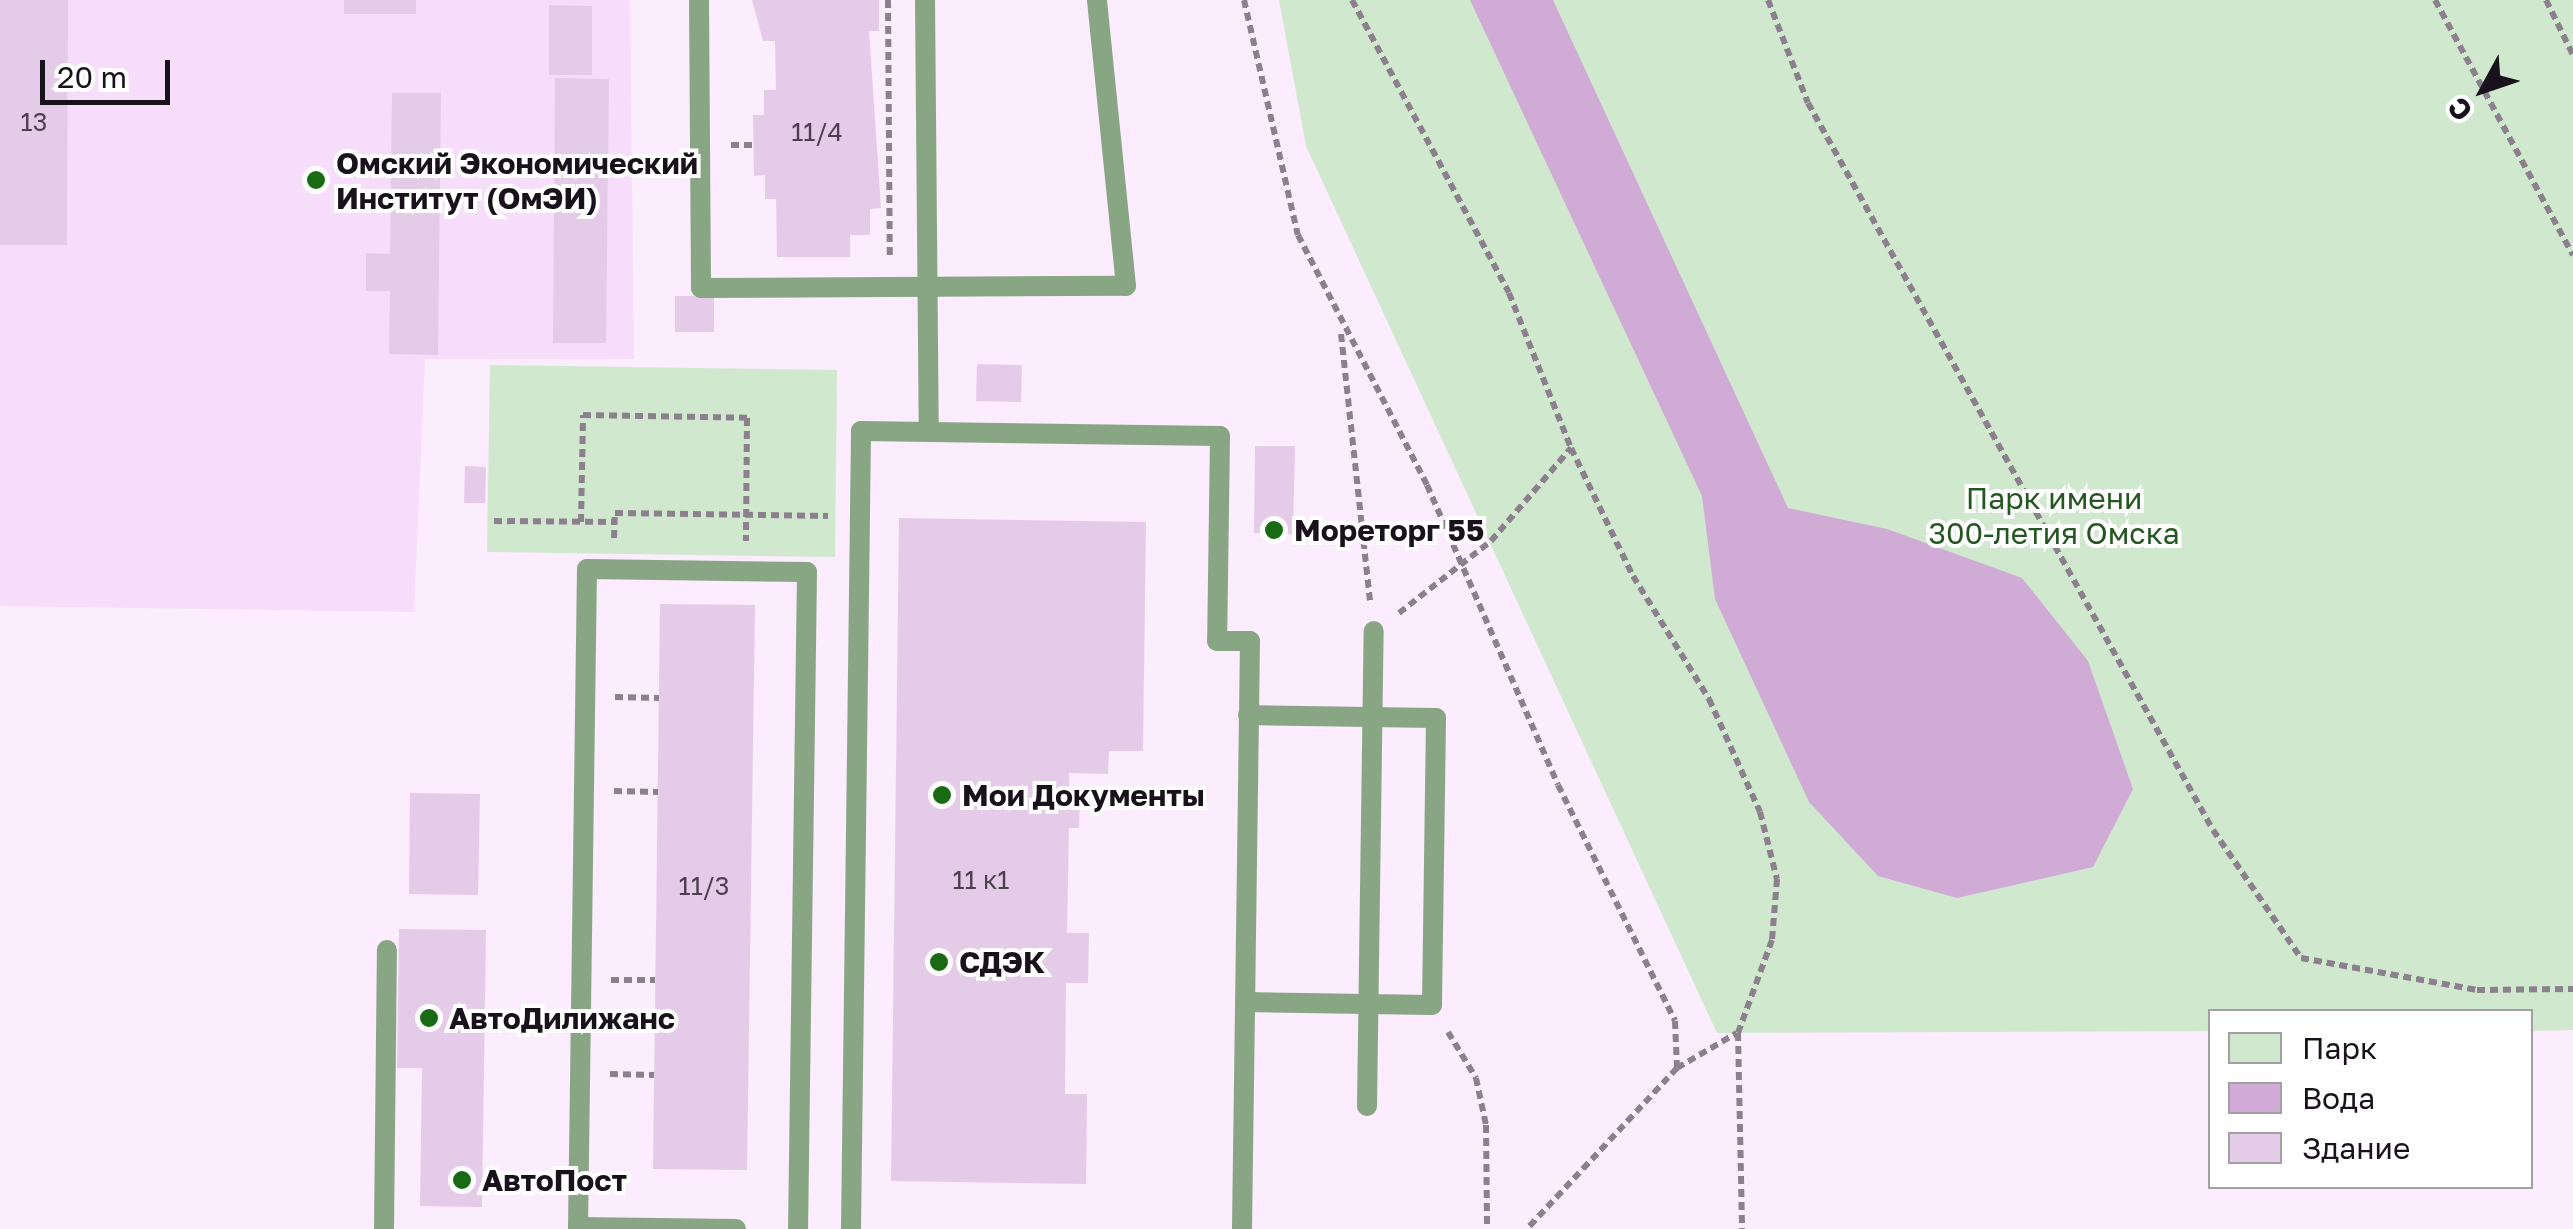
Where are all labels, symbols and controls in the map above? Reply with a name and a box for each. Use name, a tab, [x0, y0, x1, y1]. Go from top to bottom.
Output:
scale bar	[45, 40, 175, 102]
north arrow	[2433, 40, 2533, 140]
text: 20 m	[57, 59, 127, 95]
text: С	[2441, 91, 2479, 128]
house number: 13	[21, 107, 47, 137]
house number: 11/4	[791, 117, 843, 147]
place label: Омский Экономический Институт (ОмЭИ)	[336, 145, 698, 216]
marker: Омский Экономический Институт (ОмЭИ)	[305, 169, 327, 191]
park label: Парк имени 300-летия Омска	[1928, 480, 2180, 550]
place label: Мореторг 55	[1294, 512, 1484, 548]
marker: Мореторг 55	[1263, 519, 1285, 541]
place label: Мои Документы	[962, 777, 1205, 813]
marker: Мои Документы	[931, 784, 953, 806]
house number: 11 к1	[953, 865, 1009, 895]
house number: 11/3	[679, 871, 729, 901]
place label: СДЭК	[959, 944, 1045, 980]
marker: СДЭК	[928, 951, 950, 973]
place label: АвтоДилижанс	[449, 1000, 675, 1036]
marker: АвтоДилижанс	[418, 1007, 440, 1029]
legend	[2208, 1009, 2533, 1189]
text: Парк	[2302, 1030, 2377, 1066]
text: Вода	[2302, 1080, 2375, 1116]
text: Здание	[2302, 1130, 2410, 1166]
place label: АвтоПост	[482, 1162, 627, 1198]
marker: АвтоПост	[451, 1169, 473, 1191]

